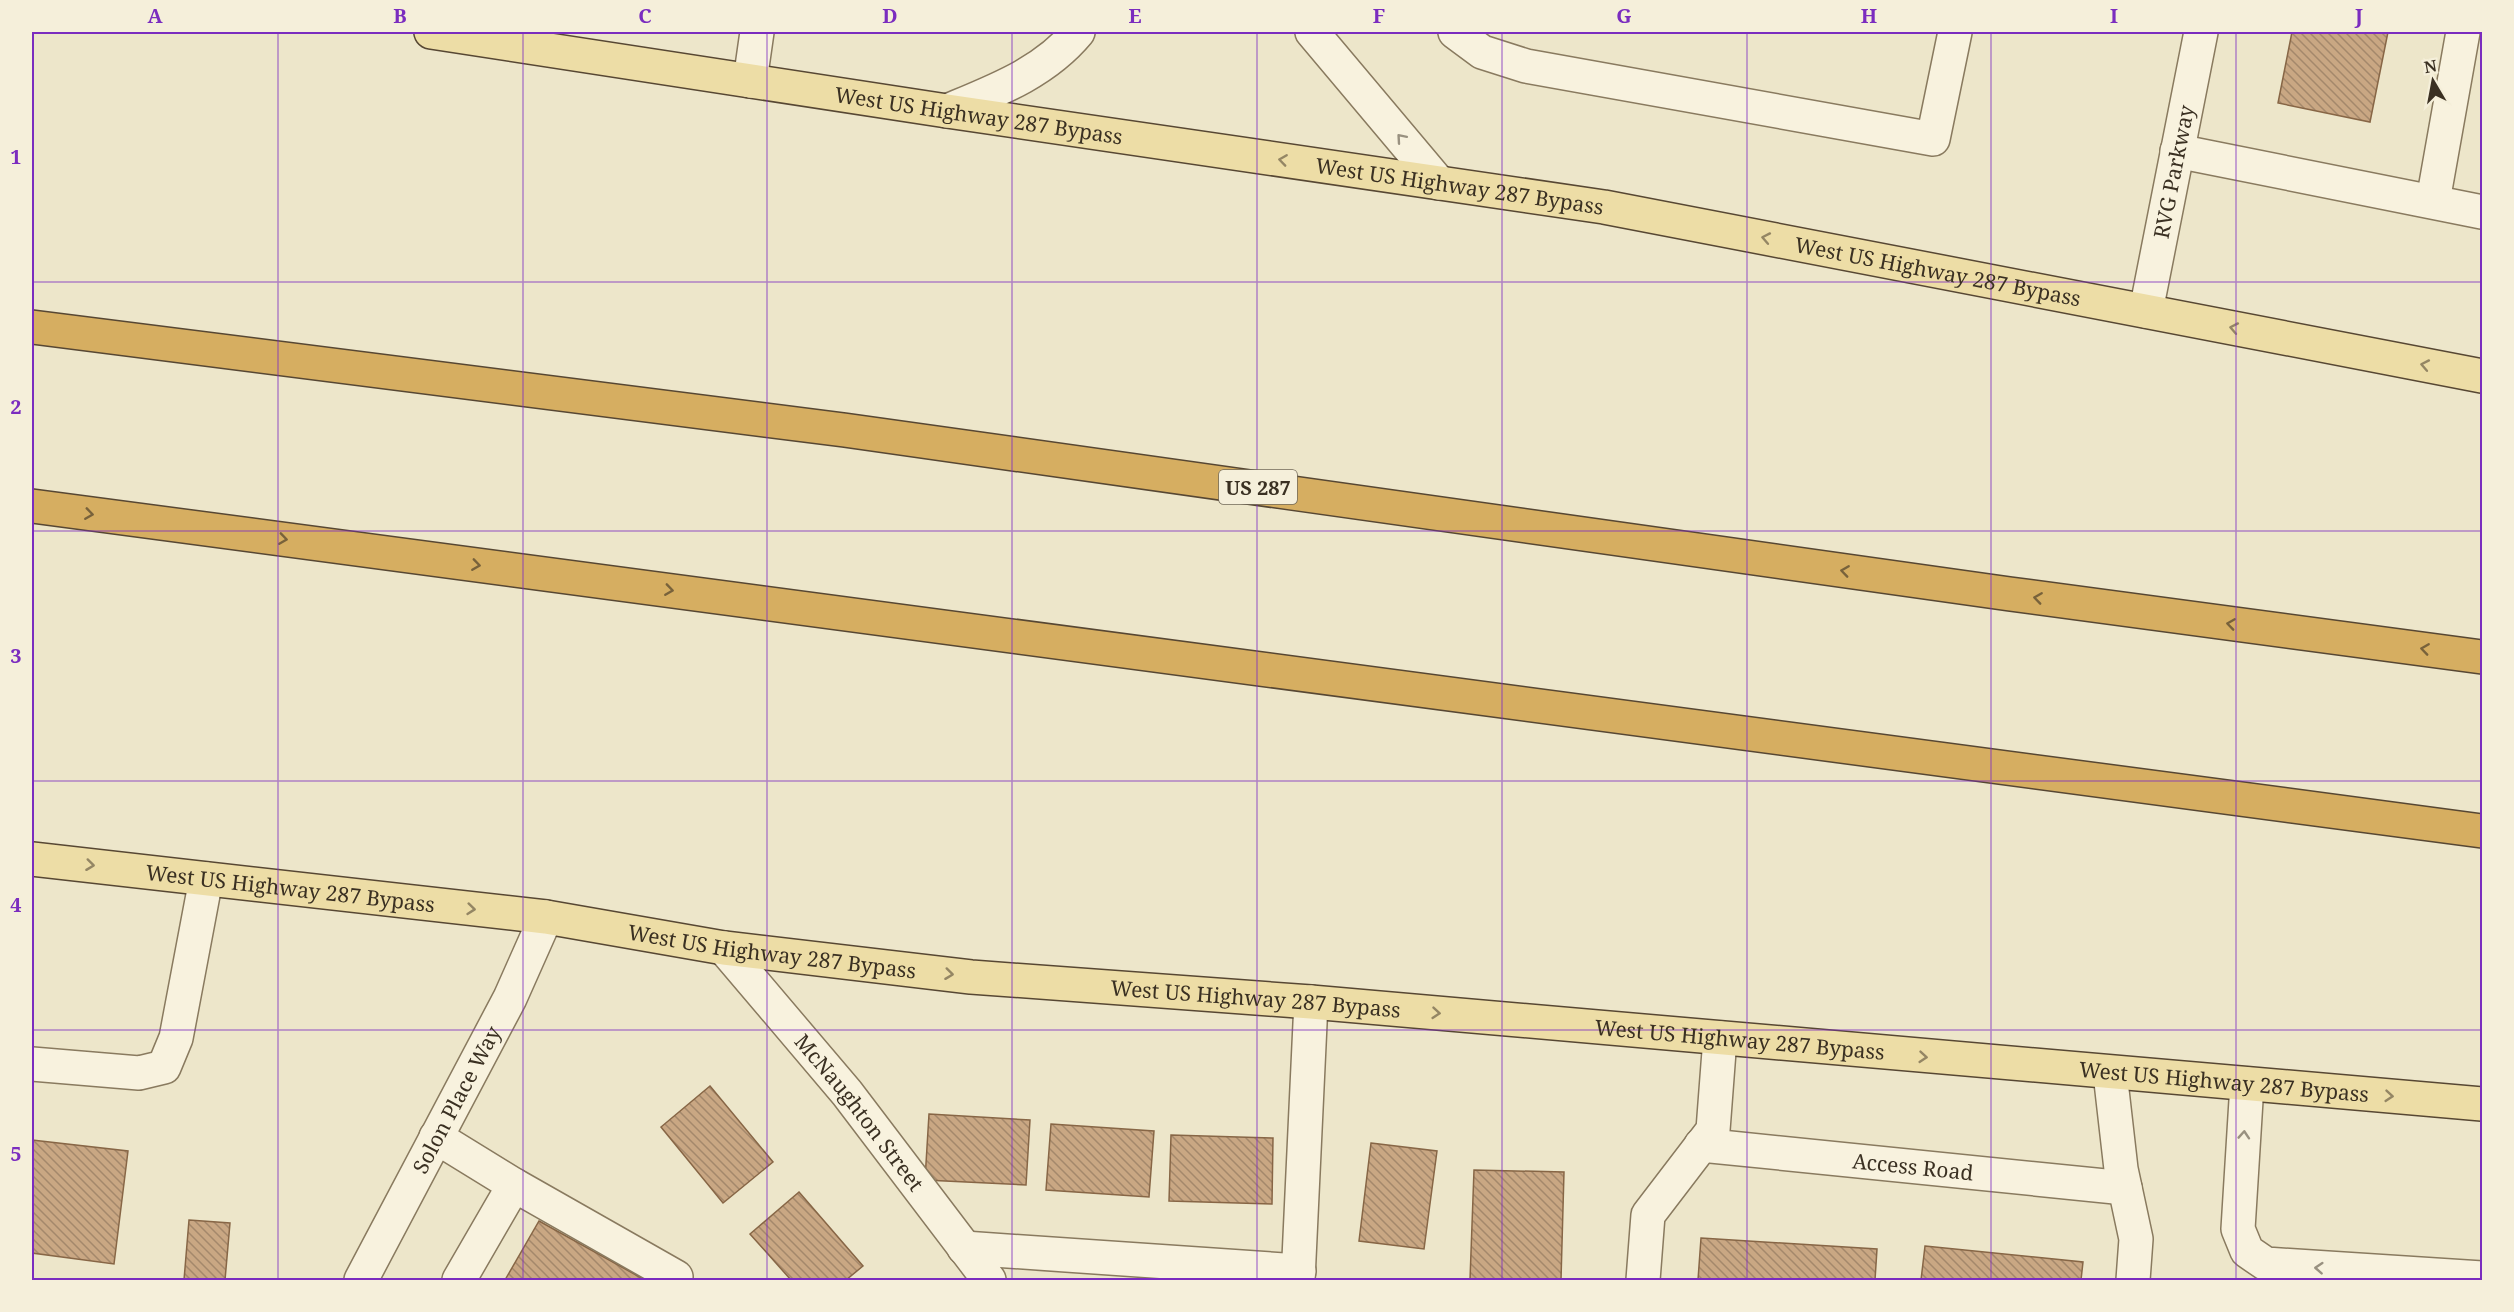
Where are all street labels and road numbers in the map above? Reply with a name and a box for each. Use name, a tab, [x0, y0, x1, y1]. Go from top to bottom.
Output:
street label: West US Highway 287 Bypass	[833, 80, 1125, 151]
street label: RVG Parkway	[2147, 102, 2200, 241]
street label: West US Highway 287 Bypass	[1314, 151, 1605, 221]
street label: West US Highway 287 Bypass	[1792, 230, 2083, 313]
road number: US 287	[1219, 470, 1297, 504]
street label: West US Highway 287 Bypass	[144, 858, 436, 918]
street label: West US Highway 287 Bypass	[626, 918, 918, 984]
street label: West US Highway 287 Bypass	[1110, 973, 1402, 1024]
street label: West US Highway 287 Bypass	[1594, 1013, 1886, 1066]
street label: Solon Place Way	[406, 1021, 507, 1178]
street label: McNaughton Street	[789, 1028, 930, 1197]
street label: West US Highway 287 Bypass	[2078, 1055, 2370, 1108]
street label: Access Road	[1851, 1146, 1975, 1187]

